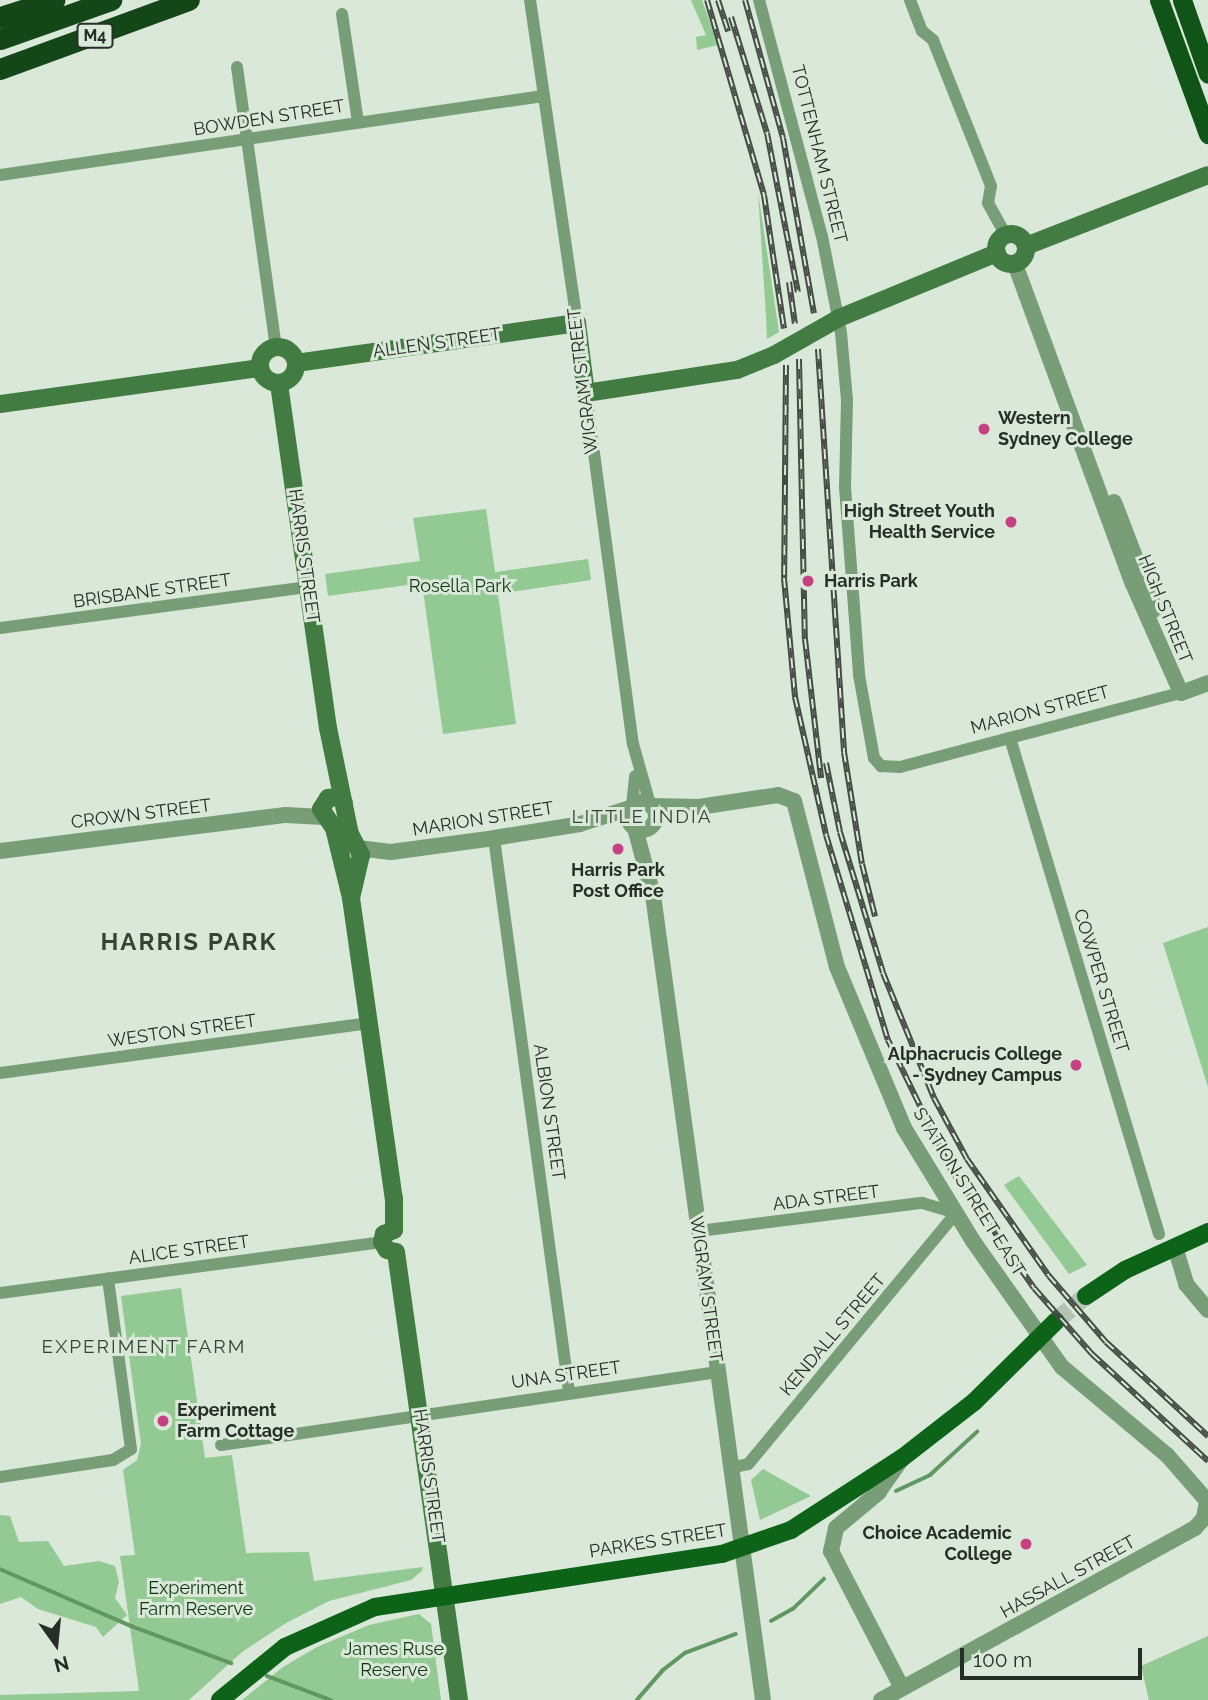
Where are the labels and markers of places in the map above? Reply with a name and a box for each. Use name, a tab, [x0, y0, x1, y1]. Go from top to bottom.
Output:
place label: Western Sydney College	[998, 408, 1133, 450]
marker: Western Sydney College	[976, 421, 992, 437]
place label: High Street Youth Health Service	[843, 501, 995, 544]
marker: High Street Youth Health Service	[1001, 512, 1021, 532]
place label: Harris Park	[824, 570, 918, 592]
marker: Harris Park	[798, 571, 818, 591]
marker: Harris Park Post Office	[610, 841, 626, 857]
place label: Harris Park Post Office	[571, 860, 665, 903]
place label: Alphacrucis College - Sydney Campus	[888, 1044, 1062, 1086]
marker: Alphacrucis College - Sydney Campus	[1068, 1057, 1084, 1073]
place label: Experiment Farm Cottage	[177, 1400, 294, 1442]
marker: Experiment Farm Cottage	[155, 1413, 171, 1429]
place label: Choice Academic College	[862, 1523, 1012, 1566]
marker: Choice Academic College	[1018, 1536, 1034, 1552]

